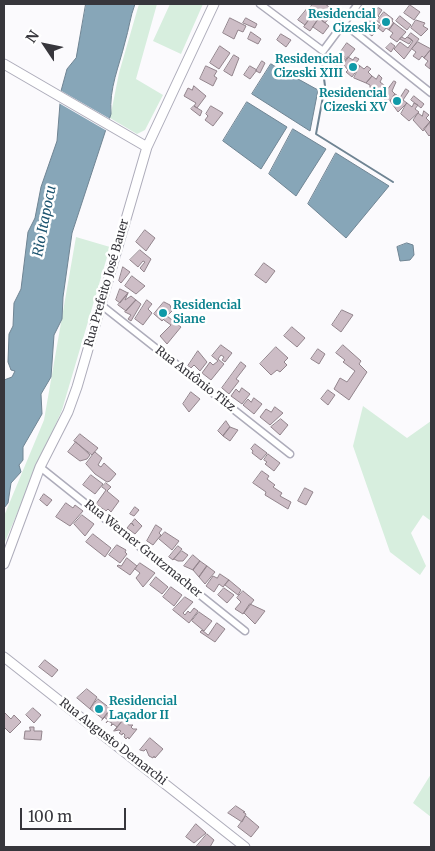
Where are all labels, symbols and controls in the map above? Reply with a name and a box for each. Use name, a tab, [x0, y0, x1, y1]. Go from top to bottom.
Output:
place label: Residencial Cizeski	[308, 8, 376, 36]
marker: Residencial Cizeski	[380, 16, 392, 28]
north arrow	[20, 20, 70, 70]
text: N	[22, 27, 43, 46]
place label: Residencial Cizeski XIII	[274, 53, 343, 81]
marker: Residencial Cizeski XIII	[347, 61, 359, 73]
place label: Residencial Cizeski XV	[319, 87, 387, 115]
marker: Residencial Cizeski XV	[391, 95, 403, 107]
water label: Rio Itapocu	[30, 184, 60, 258]
street label: Rua Prefeito José Bauer	[82, 217, 132, 349]
place label: Residencial Siane	[173, 299, 241, 327]
marker: Residencial Siane	[157, 307, 169, 319]
street label: Rua Antônio Titz	[152, 343, 238, 415]
street label: Rua Werner Grutzmacher	[81, 497, 205, 601]
place label: Residencial Laçador II	[109, 695, 177, 723]
street label: Rua Augusto Demarchi	[56, 696, 170, 788]
marker: Residencial Laçador II	[93, 703, 105, 715]
scale bar	[22, 798, 129, 830]
text: 100 m	[28, 807, 72, 826]

